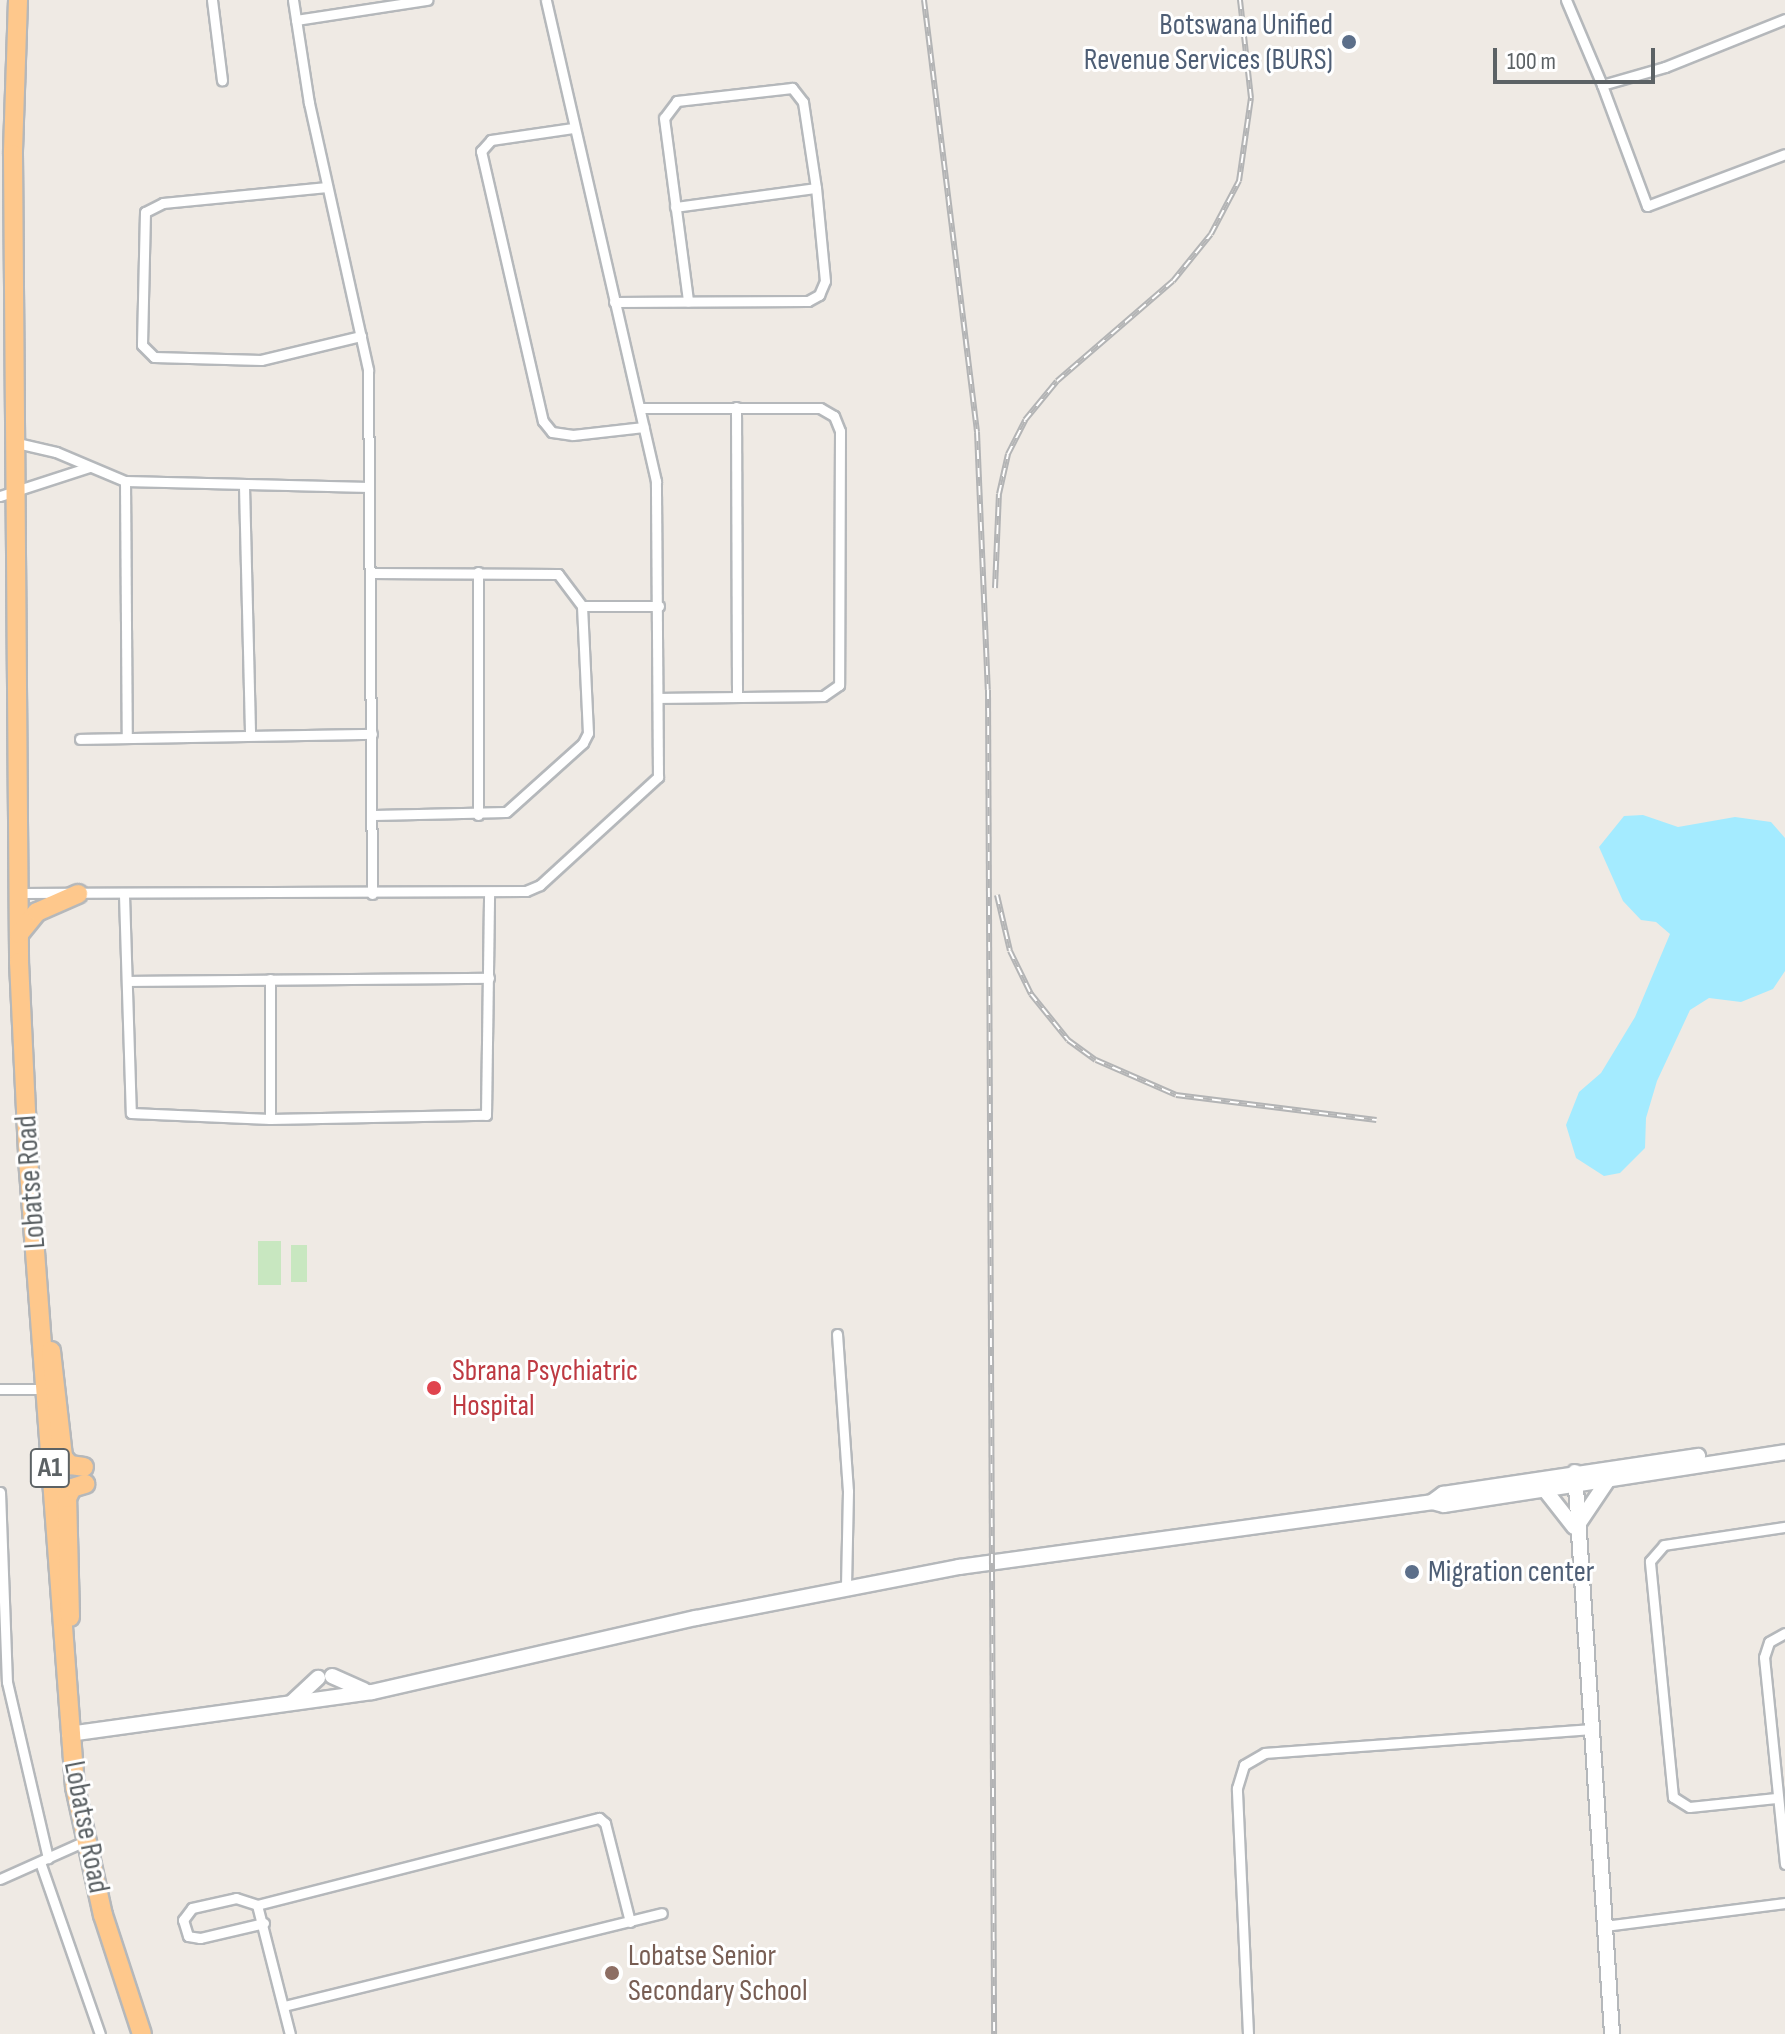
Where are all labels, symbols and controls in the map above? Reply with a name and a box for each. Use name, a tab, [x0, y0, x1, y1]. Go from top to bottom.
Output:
place label: Botswana Unified Revenue Services (BURS)	[1084, 7, 1333, 78]
scale bar	[1497, 32, 1659, 82]
marker: Botswana Unified Revenue Services (BURS)	[1340, 33, 1358, 51]
text: 100 m	[1507, 47, 1556, 76]
street label: Lobatse Road	[8, 1114, 54, 1250]
place label: Sbrana Psychiatric Hospital	[452, 1353, 638, 1424]
marker: Sbrana Psychiatric Hospital	[423, 1377, 445, 1399]
road number: A1	[28, 1444, 72, 1492]
place label: Migration center	[1428, 1554, 1594, 1590]
marker: Migration center	[1403, 1563, 1421, 1581]
street label: Lobatse Road	[56, 1758, 116, 1896]
place label: Lobatse Senior Secondary School	[628, 1938, 807, 2008]
marker: Lobatse Senior Secondary School	[603, 1964, 621, 1982]

